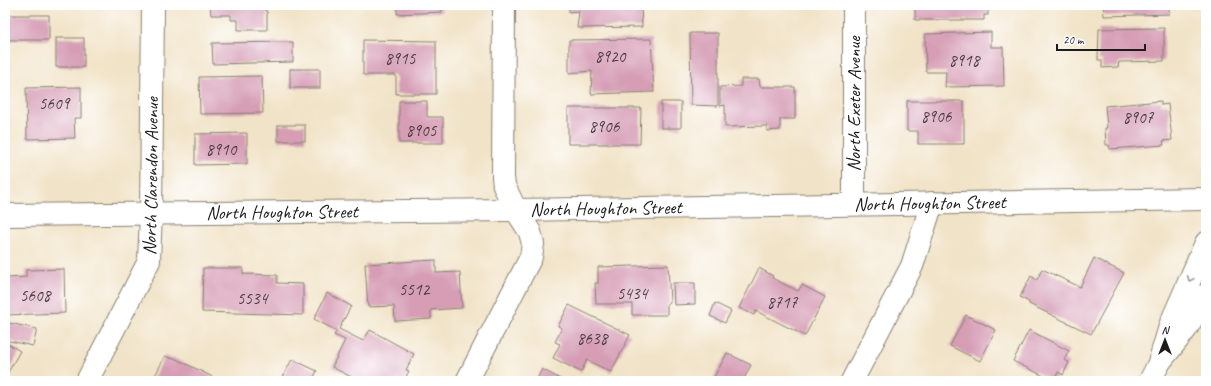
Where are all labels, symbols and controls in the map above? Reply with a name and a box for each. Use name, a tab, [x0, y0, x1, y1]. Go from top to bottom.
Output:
scale bar	[1057, 26, 1145, 52]
text: 20 m	[1063, 32, 1085, 48]
street label: North Exeter Avenue	[842, 35, 866, 171]
house number: 8920	[595, 46, 627, 67]
house number: 8915	[385, 48, 417, 69]
house number: 8918	[949, 50, 982, 71]
house number: 5609	[39, 93, 71, 114]
street label: North Clarendon Avenue	[137, 95, 164, 256]
house number: 8906	[921, 106, 953, 127]
house number: 8907	[1123, 107, 1155, 128]
house number: 8906	[589, 116, 621, 137]
house number: 8905	[406, 120, 438, 141]
house number: 8910	[206, 139, 238, 160]
street label: North Houghton Street	[854, 190, 1008, 217]
street label: North Houghton Street	[530, 195, 684, 222]
street label: North Houghton Street	[206, 200, 360, 225]
one-way arrow	[1187, 274, 1195, 282]
house number: 5512	[399, 279, 431, 300]
house number: 5434	[617, 283, 650, 304]
house number: 5608	[20, 285, 53, 306]
house number: 5534	[237, 288, 270, 309]
house number: 8717	[767, 292, 799, 313]
north arrow	[1145, 320, 1185, 360]
text: N	[1162, 323, 1171, 337]
house number: 8638	[577, 328, 610, 349]

